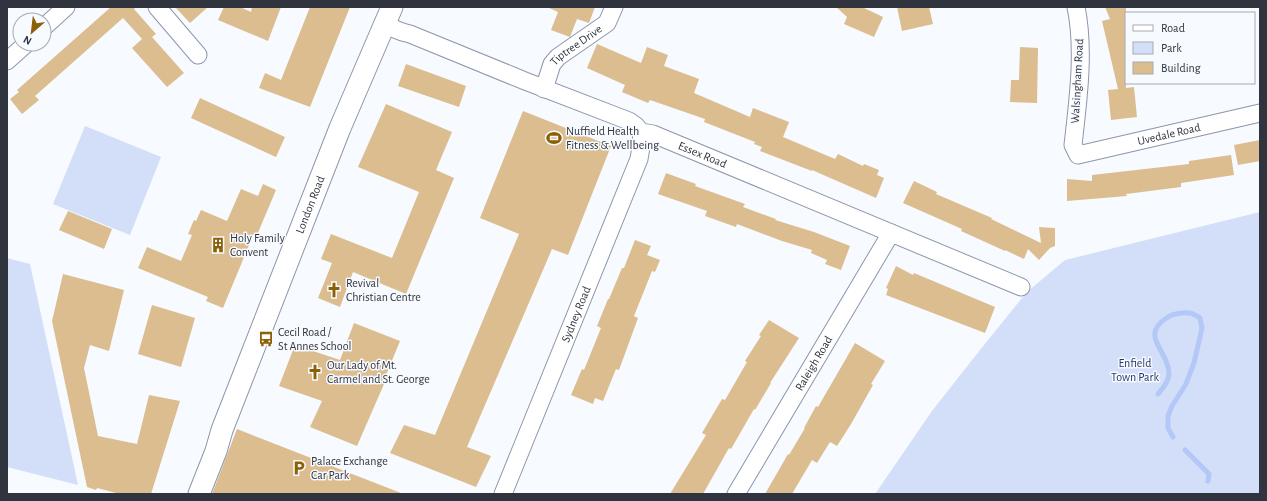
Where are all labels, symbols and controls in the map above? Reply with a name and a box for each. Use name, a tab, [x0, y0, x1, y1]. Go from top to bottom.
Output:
north arrow	[12, 12, 52, 52]
legend	[1125, 12, 1255, 84]
street label: Tiptree Drive	[548, 22, 604, 68]
text: Road	[1161, 22, 1185, 34]
text: N	[22, 34, 34, 47]
street label: Walsingham Road	[1069, 38, 1085, 124]
text: Park	[1161, 42, 1182, 54]
text: Building	[1161, 62, 1201, 74]
street label: Uvedale Road	[1136, 121, 1201, 147]
place label: Nuffield Health Fitness & Wellbeing	[566, 125, 659, 151]
sports icon: Nuffield Health Fitness & Wellbeing	[545, 129, 563, 147]
street label: Essex Road	[677, 139, 729, 170]
street label: London Road	[293, 174, 327, 235]
place label: Holy Family Convent	[230, 232, 285, 258]
building icon: Holy Family Convent	[209, 236, 227, 254]
place label: Revival Christian Centre	[346, 277, 421, 303]
church icon: Revival Christian Centre	[325, 281, 343, 299]
street label: Sydney Road	[559, 284, 593, 344]
place label: Cecil Road / St Annes School	[278, 326, 352, 352]
bus stop icon: Cecil Road / St Annes School	[257, 330, 275, 348]
street label: Raleigh Road	[793, 334, 834, 393]
park label: Enfield Town Park	[1111, 357, 1159, 383]
place label: Our Lady of Mt. Carmel and St. George	[327, 359, 430, 385]
church icon: Our Lady of Mt. Carmel and St. George	[306, 363, 324, 381]
place label: Palace Exchange Car Park	[311, 455, 388, 481]
parking icon: Palace Exchange Car Park	[290, 459, 308, 477]

